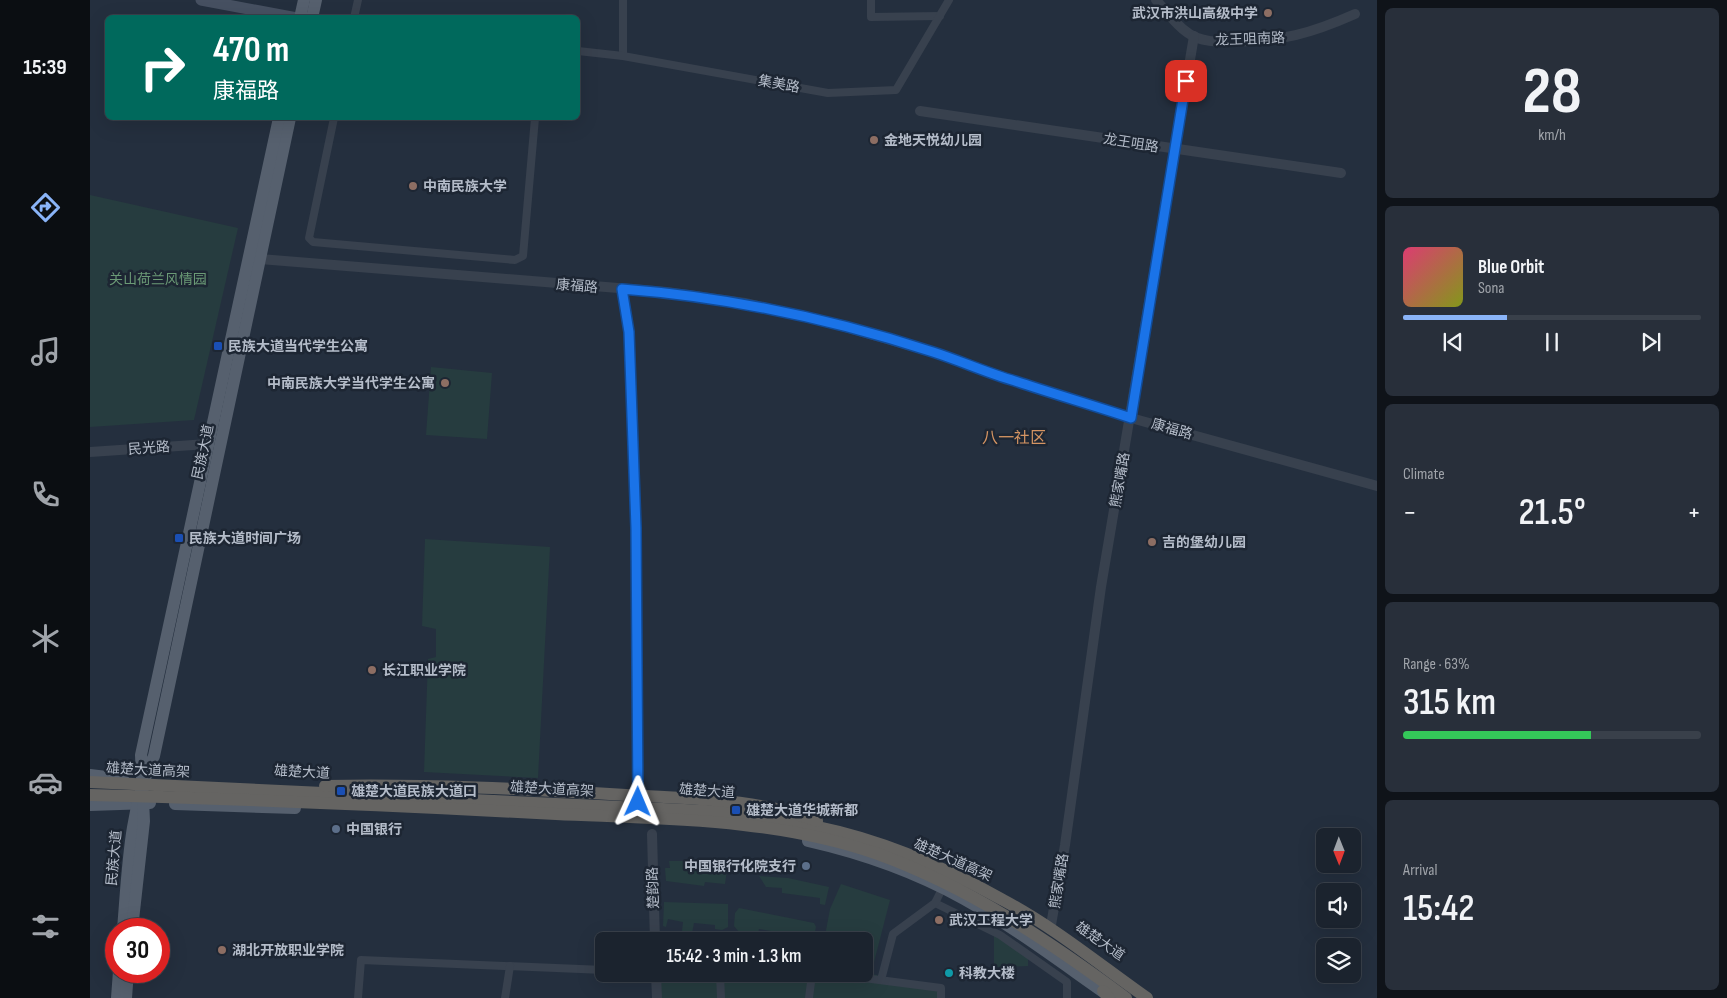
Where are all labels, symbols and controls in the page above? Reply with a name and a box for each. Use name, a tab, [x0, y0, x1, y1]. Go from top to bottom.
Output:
place label: 武汉市洪山高级中学	[1132, 5, 1258, 22]
marker: 武汉市洪山高级中学	[1262, 7, 1274, 19]
text: 470 m	[213, 29, 289, 72]
street label: 龙王咀南路	[1215, 29, 1285, 49]
icon: right	[130, 35, 195, 100]
text: 15:39	[23, 54, 67, 81]
text: 28	[1522, 54, 1582, 132]
pin	[1165, 60, 1207, 102]
icon: arrive	[1172, 67, 1200, 95]
street label: 集美路	[757, 72, 801, 96]
text: 康福路	[213, 78, 279, 105]
text: km/h	[1538, 126, 1566, 145]
street label: 龙王咀路	[1102, 130, 1160, 156]
place label: 金地天悦幼儿园	[884, 132, 982, 149]
marker: 金地天悦幼儿园	[868, 134, 880, 146]
place label: 中南民族大学	[423, 178, 507, 195]
marker: 中南民族大学	[407, 180, 419, 192]
icon: directions	[28, 190, 63, 225]
text: Blue Orbit	[1478, 256, 1544, 279]
park label: 关山荷兰风情园	[109, 271, 207, 288]
street label: 康福路	[555, 276, 599, 296]
text: Sona	[1478, 279, 1505, 298]
icon: previous	[1439, 328, 1467, 356]
icon: pause	[1538, 328, 1566, 356]
icon: next	[1637, 328, 1665, 356]
icon: music	[28, 334, 63, 369]
place label: 民族大道当代学生公寓	[228, 338, 368, 355]
marker: 民族大道当代学生公寓	[212, 340, 224, 352]
place label: 中南民族大学当代学生公寓	[267, 375, 435, 392]
marker: 中南民族大学当代学生公寓	[439, 377, 451, 389]
street label: 康福路	[1149, 415, 1195, 443]
street label: 民族大道	[189, 423, 217, 481]
district label: 八一社区	[982, 429, 1046, 448]
street label: 民光路	[127, 438, 171, 458]
street label: 熊家嘴路	[1107, 451, 1133, 509]
text: Climate	[1403, 465, 1445, 484]
icon: phone	[28, 477, 63, 512]
text: 21.5°	[1518, 490, 1586, 535]
text: −	[1403, 496, 1417, 529]
text: +	[1687, 496, 1701, 529]
place label: 民族大道时间广场	[189, 530, 301, 547]
marker: 民族大道时间广场	[173, 532, 185, 544]
place label: 吉的堡幼儿园	[1162, 534, 1246, 551]
marker: 吉的堡幼儿园	[1146, 536, 1158, 548]
icon: climate	[28, 621, 63, 656]
text: Range · 63%	[1403, 655, 1470, 674]
place label: 长江职业学院	[382, 662, 466, 679]
marker: 长江职业学院	[366, 664, 378, 676]
text: 315 km	[1403, 680, 1496, 725]
street label: 雄楚大道高架	[106, 759, 190, 781]
street label: 雄楚大道	[274, 762, 330, 782]
icon: car	[28, 765, 63, 800]
position arrow	[611, 775, 663, 827]
street label: 雄楚大道高架	[510, 778, 594, 800]
street label: 雄楚大道	[678, 781, 736, 801]
place label: 雄楚大道民族大道口	[351, 783, 477, 800]
marker: 雄楚大道民族大道口	[335, 785, 347, 797]
place label: 雄楚大道华城新都	[746, 802, 858, 819]
marker: 雄楚大道华城新都	[730, 804, 742, 816]
place label: 中国银行	[346, 821, 402, 838]
marker: 中国银行	[330, 823, 342, 835]
north arrow	[1316, 828, 1361, 872]
map controls	[1316, 828, 1361, 983]
street label: 民族大道	[103, 829, 125, 887]
street label: 雄楚大道高架	[911, 835, 995, 885]
street label: 熊家嘴路	[1046, 852, 1072, 910]
place label: 中国银行化院支行	[684, 858, 796, 875]
marker: 中国银行化院支行	[800, 860, 812, 872]
text: Arrival	[1403, 861, 1437, 880]
street label: 楚韵路	[644, 867, 662, 909]
button: sound	[1316, 883, 1361, 928]
text: 15:42	[1403, 886, 1475, 931]
icon: filters	[28, 909, 63, 944]
place label: 武汉工程大学	[949, 912, 1033, 929]
marker: 武汉工程大学	[933, 914, 945, 926]
speed limit sign: 30	[105, 918, 170, 983]
street label: 雄楚大道	[1072, 918, 1128, 964]
button: layers	[1316, 938, 1361, 983]
place label: 湖北开放职业学院	[232, 942, 344, 959]
marker: 湖北开放职业学院	[216, 944, 228, 956]
text: 15:42 · 3 min · 1.3 km	[667, 945, 801, 968]
place label: 科教大楼	[959, 965, 1015, 982]
marker: 科教大楼	[943, 967, 955, 979]

